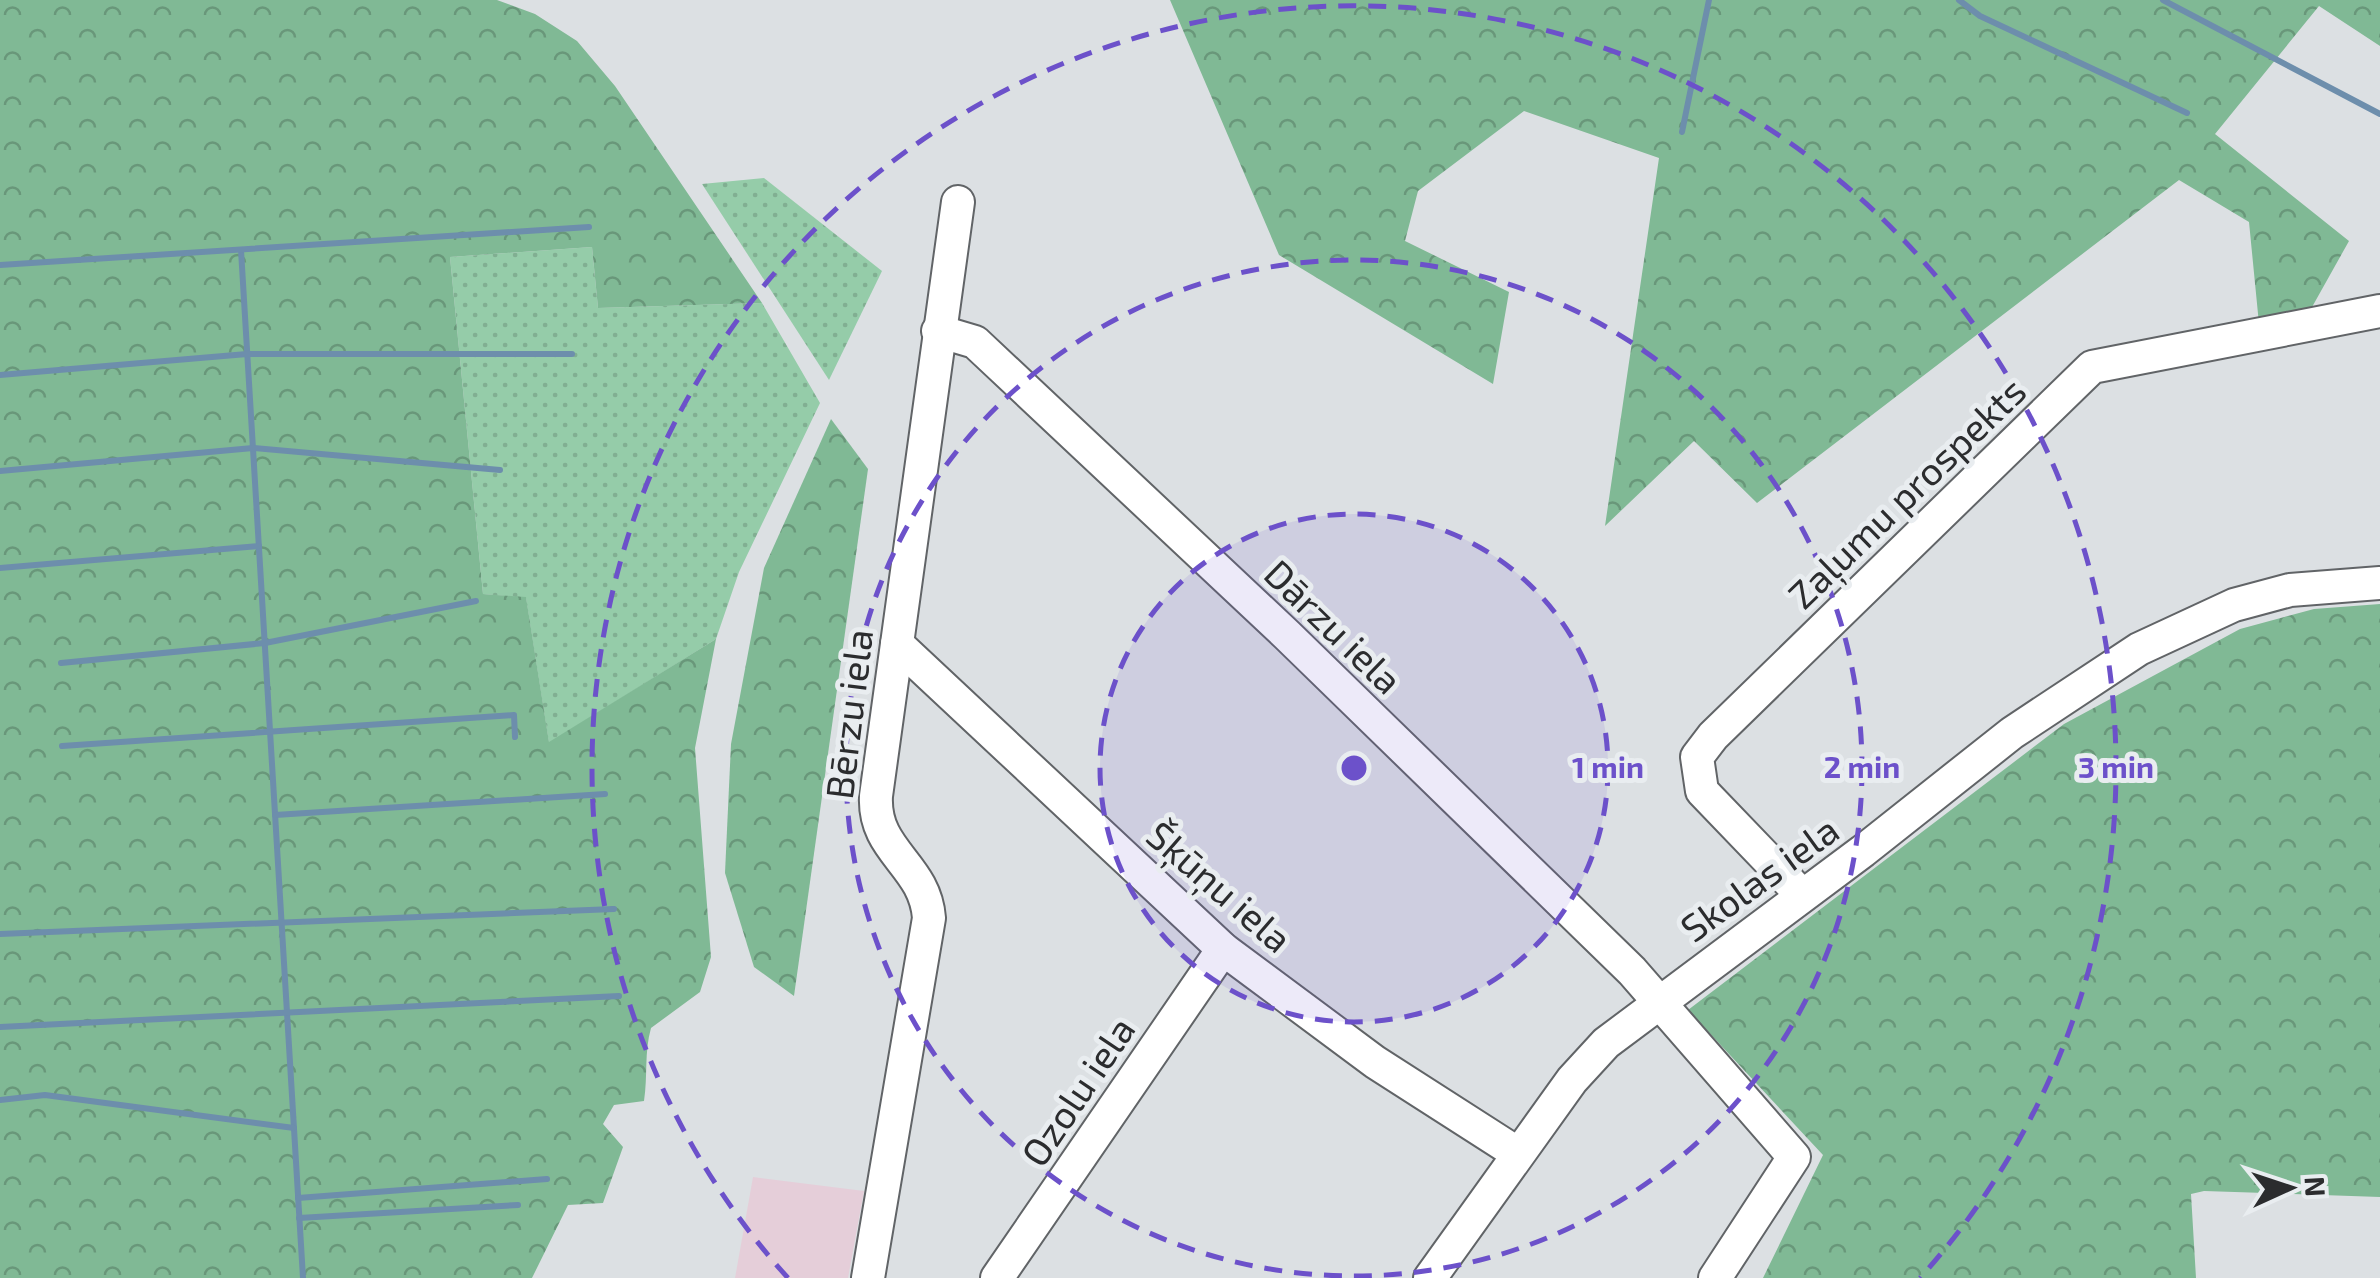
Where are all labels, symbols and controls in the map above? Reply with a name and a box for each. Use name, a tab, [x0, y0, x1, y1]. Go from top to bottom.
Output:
street label: Zaļumu prospekts	[1778, 367, 2036, 619]
street label: Dārzu iela	[1256, 549, 1412, 703]
street label: Bērzu iela	[815, 626, 881, 802]
text: 1 min	[1572, 748, 1644, 784]
text: 2 min	[1824, 748, 1900, 784]
text: 3 min	[2078, 748, 2154, 784]
centre of rings	[1336, 750, 1372, 786]
street label: Skolas iela	[1671, 805, 1847, 951]
street label: Šķūņu iela	[1136, 811, 1302, 964]
street label: Ozolu iela	[1010, 1008, 1144, 1174]
north arrow	[2240, 1138, 2340, 1238]
text: N	[2298, 1176, 2333, 1198]

